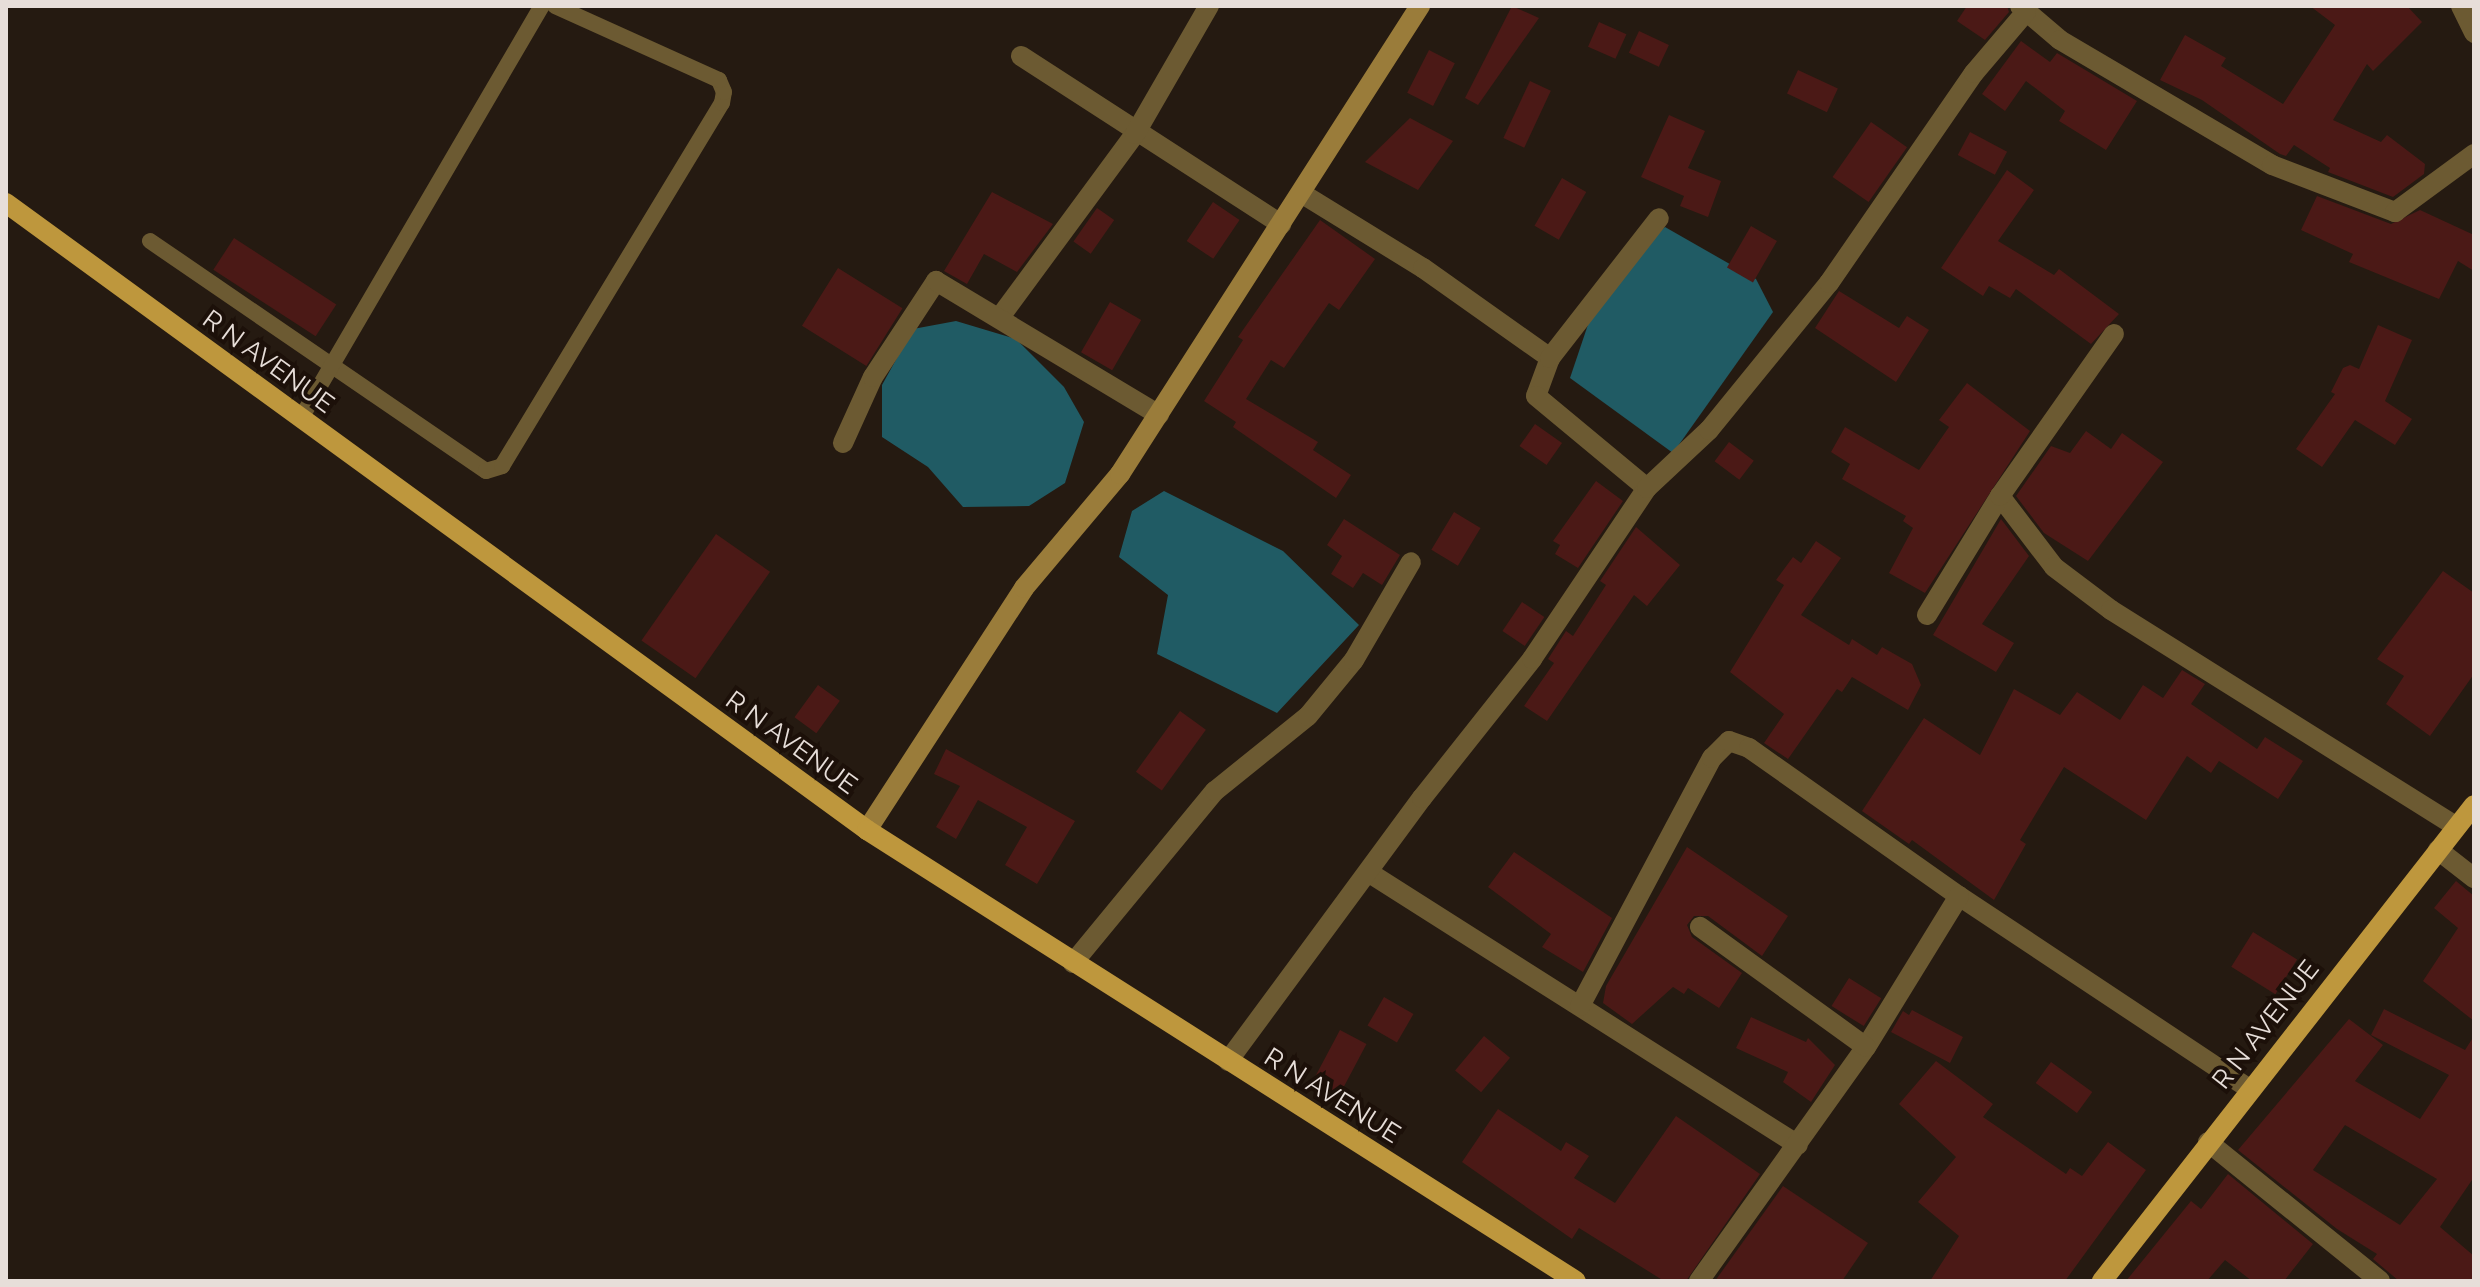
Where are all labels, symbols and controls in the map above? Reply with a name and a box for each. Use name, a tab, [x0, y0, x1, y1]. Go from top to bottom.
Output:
street label: R N AVENUE	[196, 304, 340, 420]
street label: R N AVENUE	[719, 685, 863, 801]
street label: R N AVENUE	[2206, 954, 2326, 1096]
street label: R N AVENUE	[1258, 1042, 1406, 1150]

